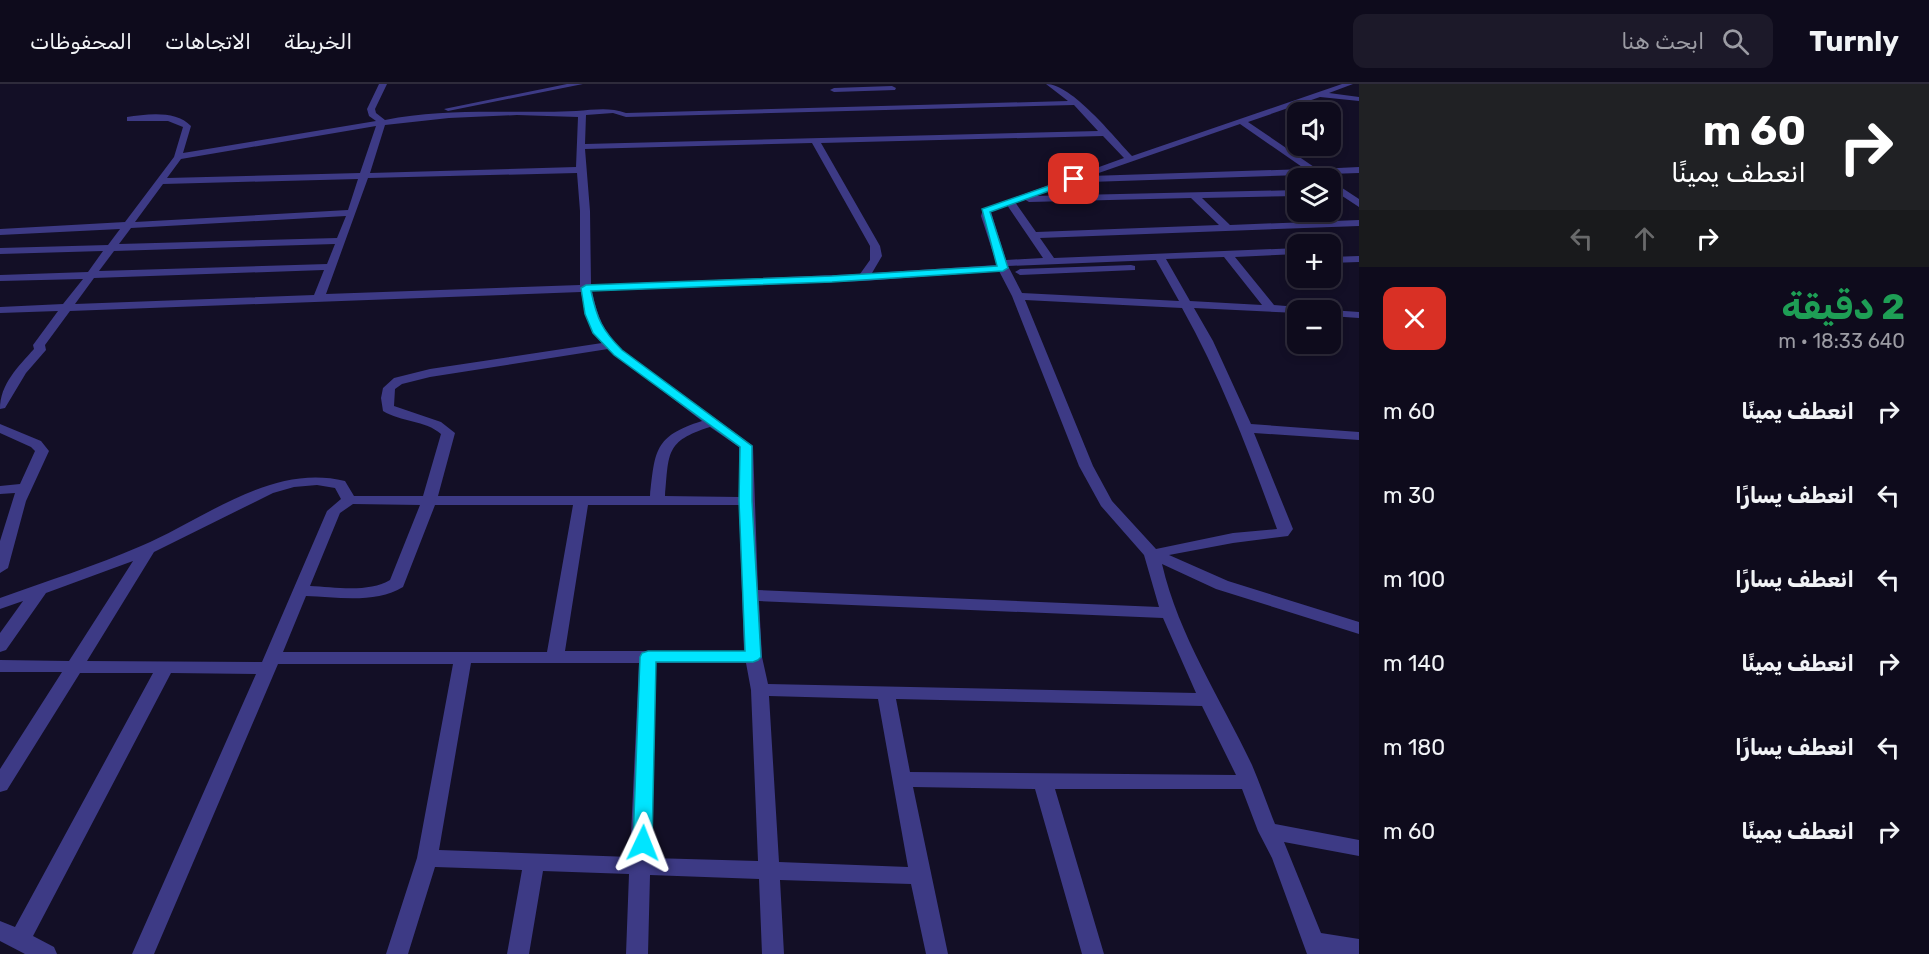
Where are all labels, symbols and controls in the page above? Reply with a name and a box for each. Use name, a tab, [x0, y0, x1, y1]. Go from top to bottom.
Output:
search box	[1353, 14, 1773, 68]
icon: search	[1719, 25, 1752, 58]
text: Turnly	[1809, 25, 1899, 58]
text: ابحث هنا	[1621, 28, 1704, 55]
text: المحفوظات	[30, 29, 132, 54]
text: الاتجاهات	[165, 29, 251, 54]
text: الخريطة	[284, 29, 352, 54]
map controls	[1287, 102, 1341, 354]
button: sound	[1287, 102, 1341, 156]
text: 60 m	[1703, 106, 1806, 156]
icon: right	[1827, 108, 1905, 186]
pin	[1048, 153, 1099, 204]
text: انعطف يمينًا	[1671, 157, 1806, 189]
icon: arrive	[1057, 162, 1090, 195]
button: layers	[1287, 168, 1341, 222]
icon: left	[1565, 222, 1598, 255]
icon: ahead	[1628, 222, 1661, 255]
icon: right	[1691, 222, 1724, 255]
button: +	[1287, 234, 1341, 288]
text: 2 دقيقة	[1781, 285, 1905, 328]
button: close	[1383, 287, 1446, 350]
button: −	[1287, 300, 1341, 354]
text: 640 m · 18:33	[1778, 329, 1905, 353]
icon: right	[1872, 395, 1905, 428]
text: 60 m	[1383, 398, 1435, 425]
text: انعطف يمينًا	[1741, 398, 1854, 425]
icon: left	[1872, 479, 1905, 512]
text: 30 m	[1383, 482, 1435, 509]
text: انعطف يسارًا	[1735, 482, 1854, 509]
icon: left	[1872, 563, 1905, 596]
text: 100 m	[1383, 566, 1445, 593]
text: انعطف يسارًا	[1735, 566, 1854, 593]
icon: right	[1872, 647, 1905, 680]
text: 140 m	[1383, 650, 1445, 677]
text: انعطف يمينًا	[1741, 650, 1854, 677]
icon: left	[1872, 731, 1905, 764]
text: 180 m	[1383, 734, 1445, 761]
text: انعطف يسارًا	[1735, 734, 1854, 761]
position arrow	[611, 811, 675, 875]
icon: right	[1872, 815, 1905, 848]
text: 60 m	[1383, 818, 1435, 845]
text: انعطف يمينًا	[1741, 818, 1854, 845]

